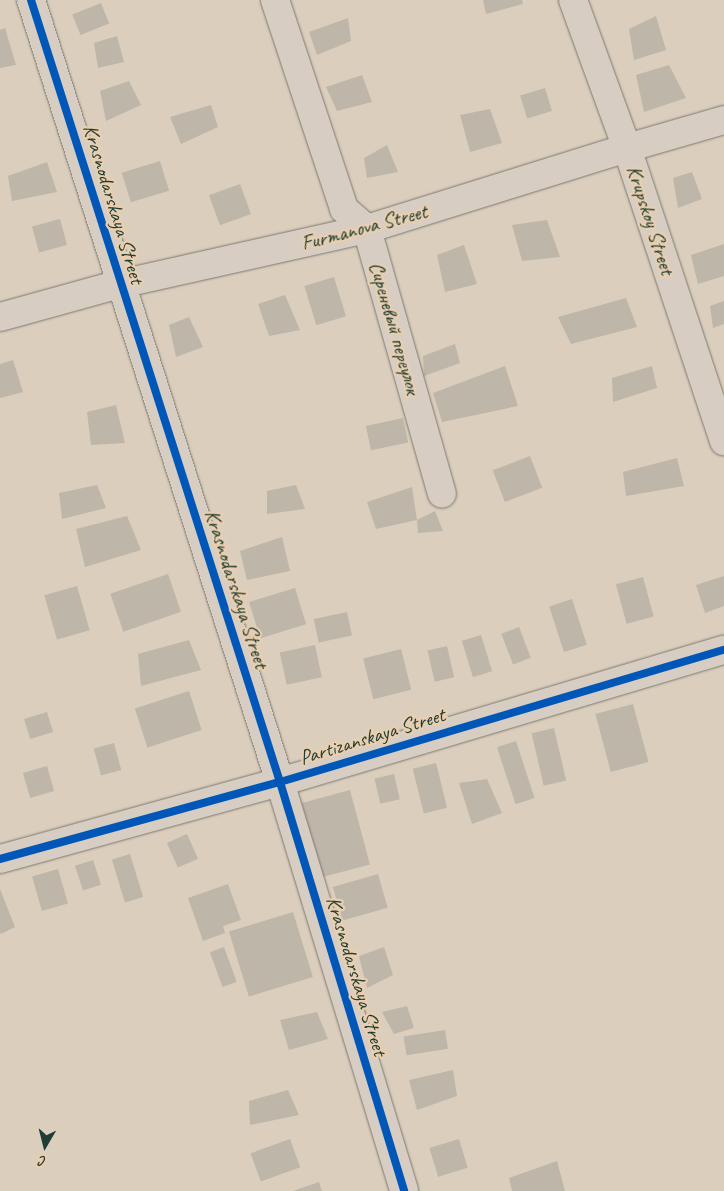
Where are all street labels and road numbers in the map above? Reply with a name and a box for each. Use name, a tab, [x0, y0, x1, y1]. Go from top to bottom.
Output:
street label: Krasnodarskaya Street	[78, 121, 150, 287]
street label: Krupskoy Street	[621, 162, 681, 278]
street label: Furmanova Street	[298, 198, 430, 256]
street label: Сиреневый переулок	[364, 259, 426, 397]
street label: Krasnodarskaya Street	[199, 506, 275, 672]
street label: Partizanskaya Street	[296, 702, 448, 770]
street label: Krasnodarskaya Street	[321, 893, 393, 1059]

